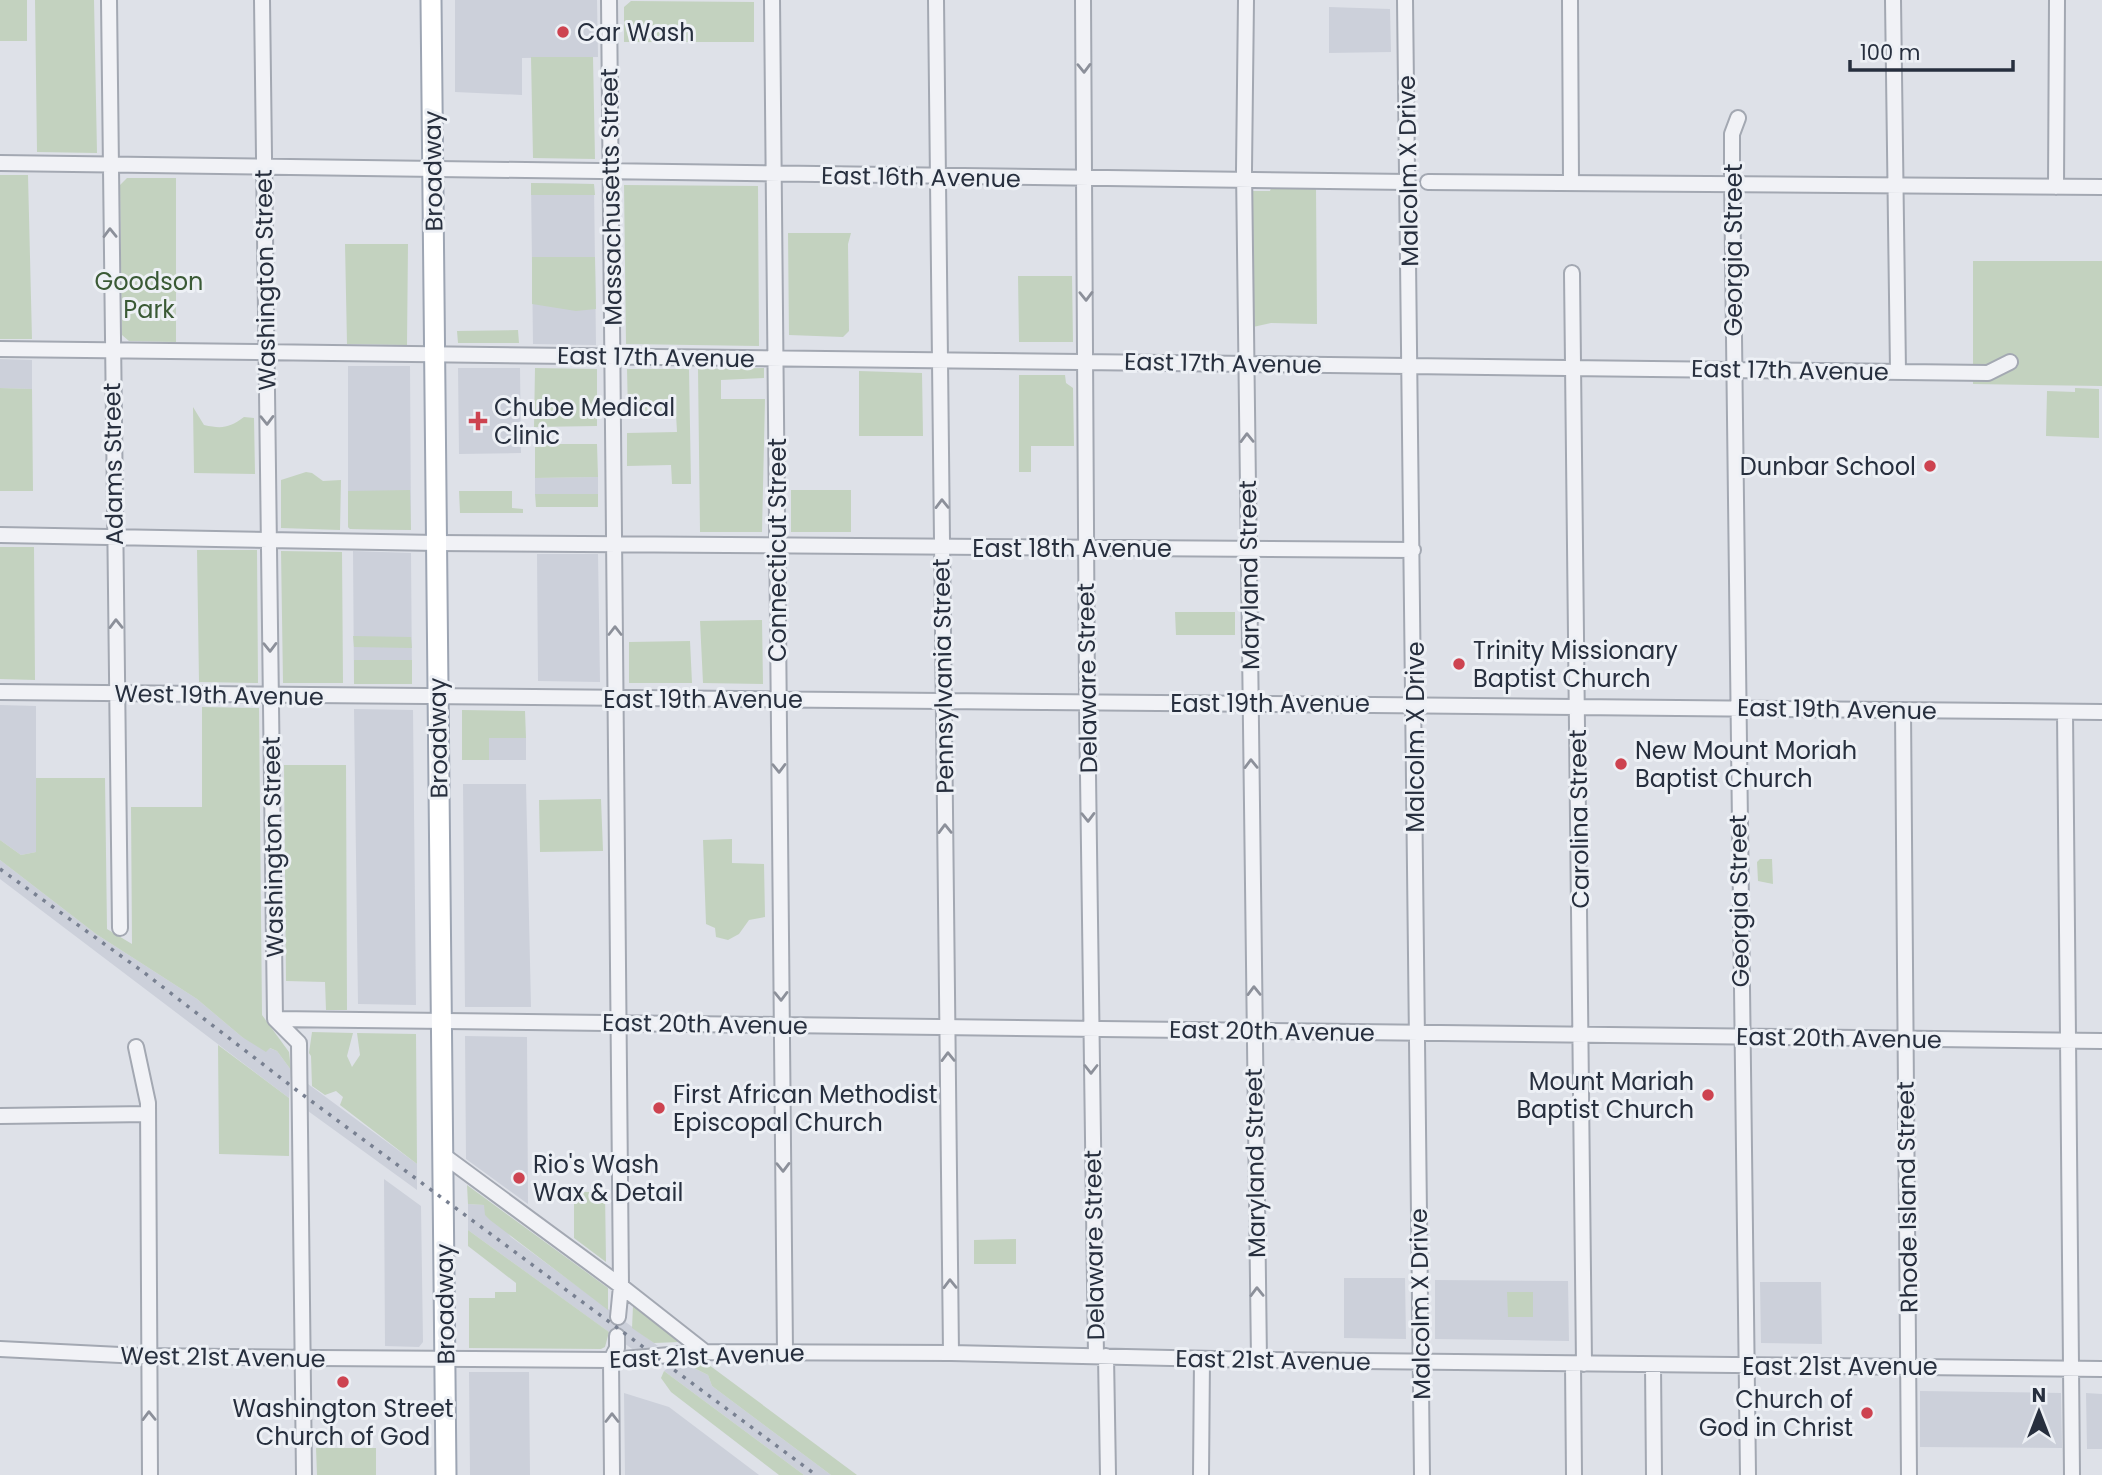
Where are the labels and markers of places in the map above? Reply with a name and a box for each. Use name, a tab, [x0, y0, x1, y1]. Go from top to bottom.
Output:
place label: Car Wash	[577, 16, 695, 49]
marker: Car Wash	[555, 24, 571, 40]
place label: Chube Medical Clinic	[494, 391, 675, 452]
marker: Chube Medical Clinic	[468, 411, 488, 431]
place label: Dunbar School	[1740, 450, 1916, 483]
marker: Dunbar School	[1922, 458, 1938, 474]
place label: Trinity Missionary Baptist Church	[1473, 634, 1678, 695]
marker: Trinity Missionary Baptist Church	[1451, 656, 1467, 672]
place label: New Mount Moriah Baptist Church	[1635, 734, 1857, 795]
marker: New Mount Moriah Baptist Church	[1613, 756, 1629, 772]
place label: Mount Mariah Baptist Church	[1516, 1065, 1694, 1126]
place label: First African Methodist Episcopal Church	[673, 1078, 938, 1139]
marker: Mount Mariah Baptist Church	[1700, 1087, 1716, 1103]
marker: First African Methodist Episcopal Church	[651, 1100, 667, 1116]
place label: Rio's Wash Wax & Detail	[533, 1148, 683, 1209]
marker: Rio's Wash Wax & Detail	[511, 1170, 527, 1186]
marker: Washington Street Church of God	[335, 1374, 351, 1390]
place label: Church of God in Christ	[1699, 1383, 1853, 1444]
place label: Washington Street Church of God	[232, 1392, 454, 1453]
marker: Church of God in Christ	[1859, 1405, 1875, 1421]

